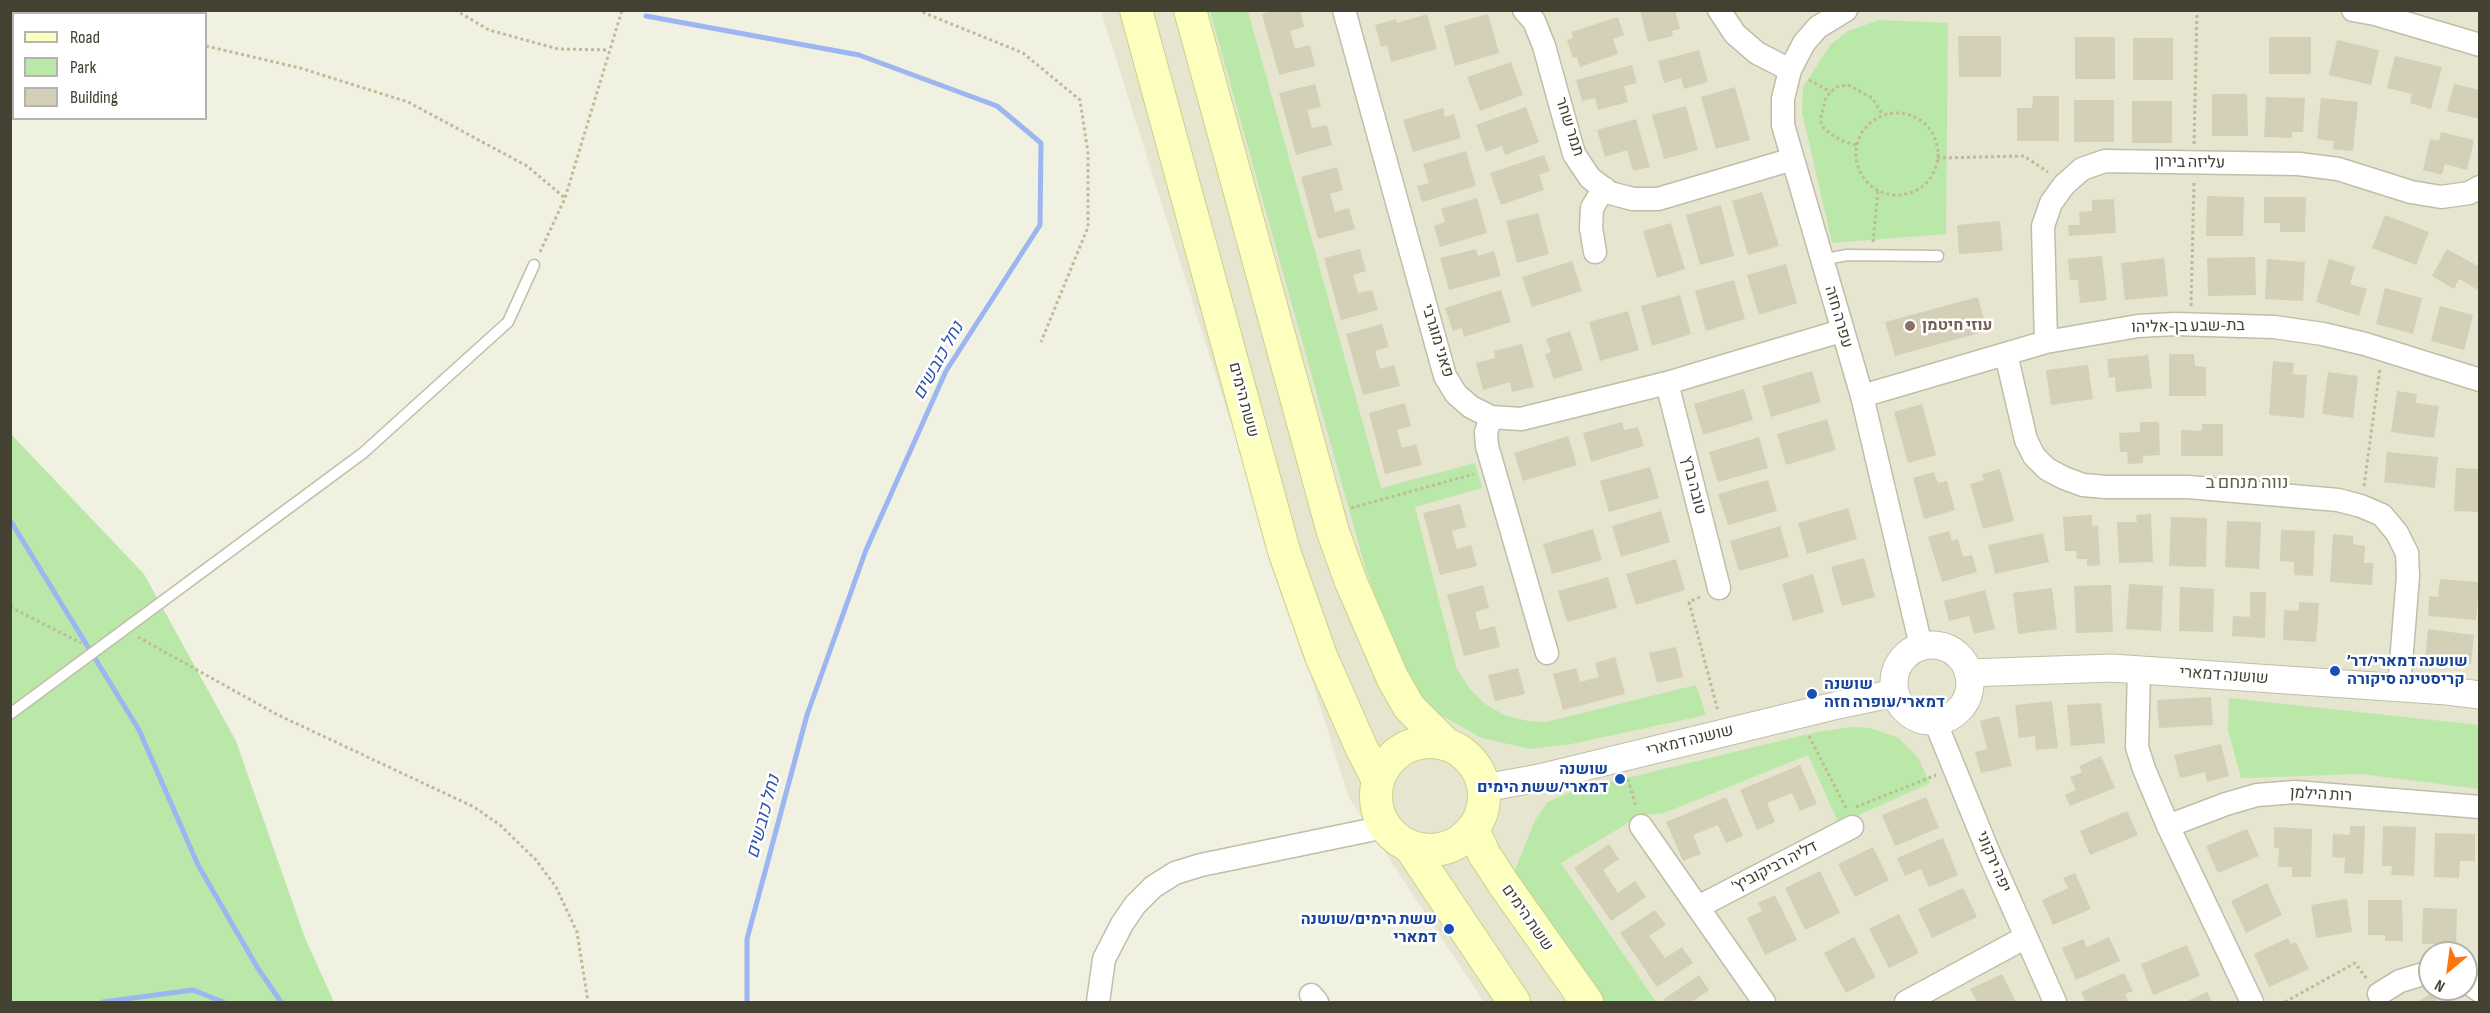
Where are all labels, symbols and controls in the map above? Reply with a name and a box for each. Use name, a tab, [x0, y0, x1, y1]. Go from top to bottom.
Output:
legend	[12, 12, 207, 120]
text: Road	[70, 27, 100, 48]
text: Park	[70, 57, 96, 78]
text: Building	[70, 87, 118, 108]
street label: תמר שחר	[1550, 95, 1588, 159]
street label: עליזה בירון	[2155, 153, 2225, 173]
street label: עפרה חזה	[1820, 284, 1856, 350]
street label: פאני מוגרבי	[1417, 302, 1457, 380]
place label: עוזי חיטמן	[1922, 316, 1993, 336]
street label: בת-שבע בן-אליהו	[2131, 316, 2245, 338]
water label: נחל כובשים	[909, 319, 969, 403]
marker: עוזי חיטמן	[1903, 319, 1917, 333]
street label: ששת הימים	[1224, 360, 1262, 440]
street label: טובה ברץ	[1676, 454, 1710, 516]
district label: נווה מנחם ב	[2205, 472, 2289, 494]
place label: שושנה דמארי/דר׳ קריסטינה סיקורה	[2347, 652, 2468, 690]
street label: שושנה דמארי	[2179, 663, 2269, 689]
marker: שושנה דמארי/דר׳ קריסטינה סיקורה	[2328, 664, 2342, 678]
place label: שושנה דמארי/עופרה חזה	[1824, 675, 1945, 713]
marker: שושנה דמארי/עופרה חזה	[1805, 687, 1819, 701]
street label: שושנה דמארי	[1644, 721, 1736, 761]
place label: שושנה דמארי/ששת הימים	[1477, 760, 1608, 798]
marker: שושנה דמארי/ששת הימים	[1613, 772, 1627, 786]
water label: נחל כובשים	[743, 773, 785, 861]
street label: רות הילמן	[2289, 784, 2353, 806]
street label: יפה ירקוני	[1972, 828, 2014, 896]
street label: 'דליה רביקוביץ	[1729, 837, 1821, 897]
street label: ששת הימים	[1497, 881, 1557, 955]
place label: ששת הימים/שושנה דמארי	[1301, 910, 1437, 948]
marker: ששת הימים/שושנה דמארי	[1442, 922, 1456, 936]
north arrow	[2418, 941, 2478, 1001]
text: N	[2432, 975, 2448, 996]

